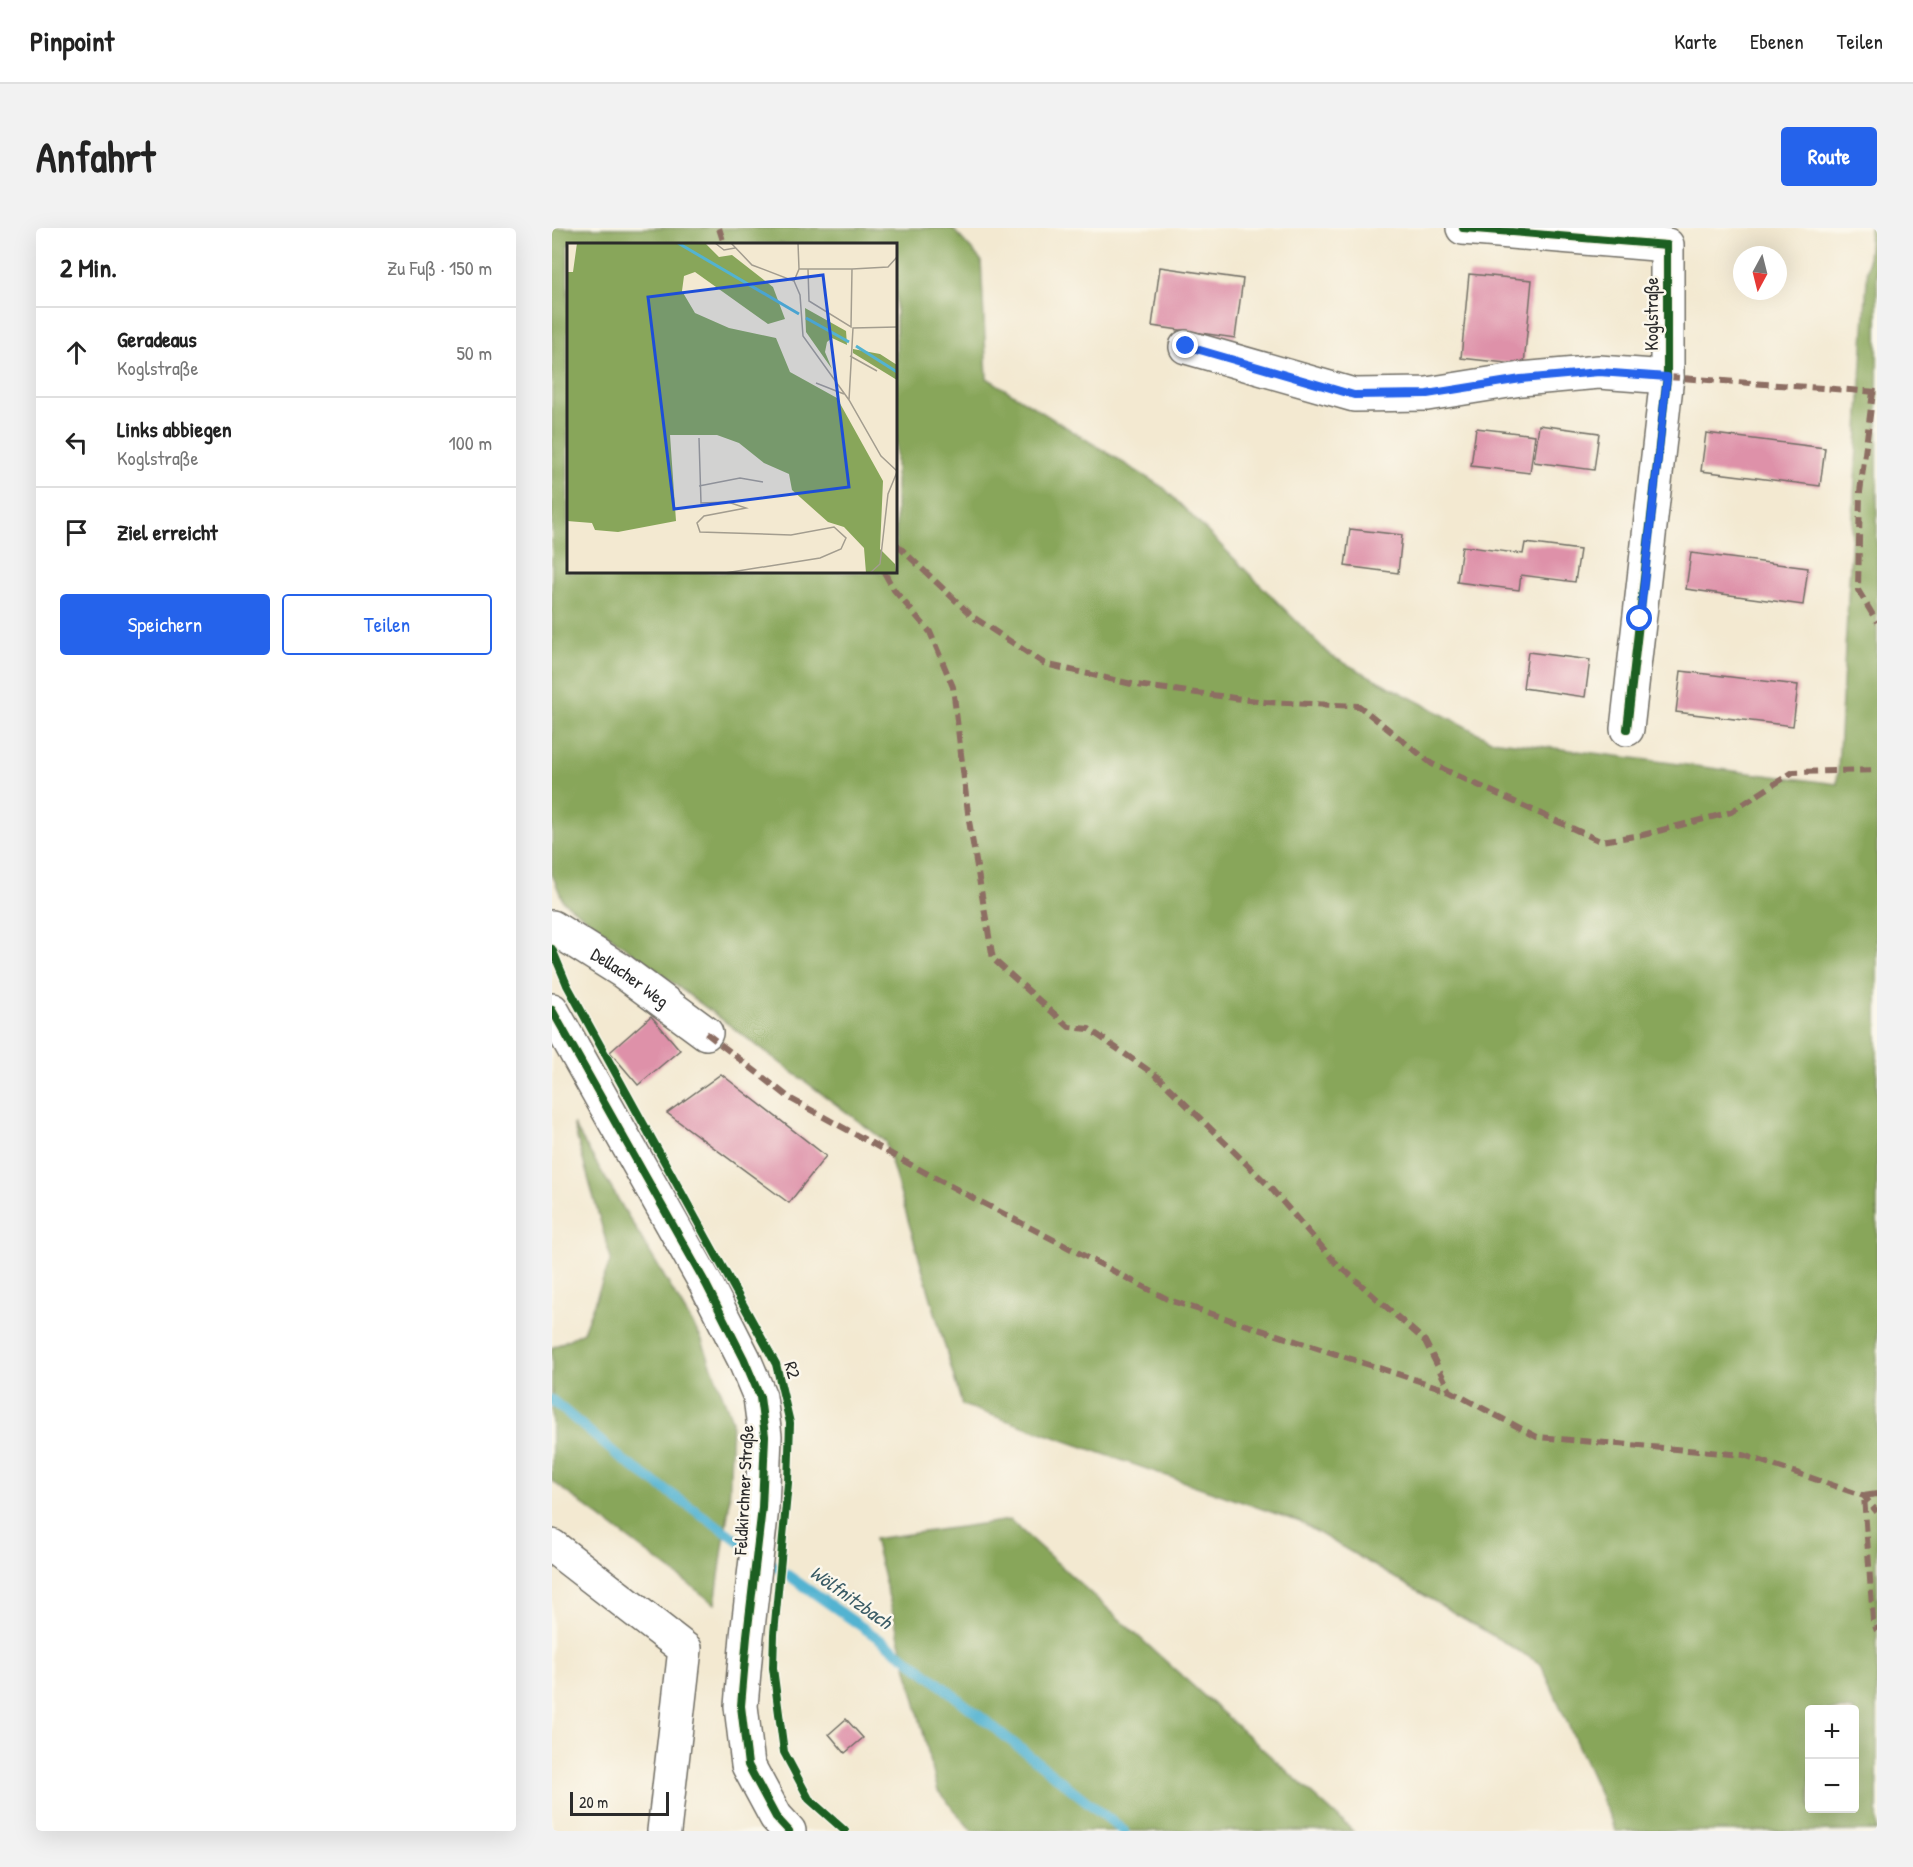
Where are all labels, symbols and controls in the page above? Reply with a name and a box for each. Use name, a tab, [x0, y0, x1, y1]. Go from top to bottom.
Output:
text: Pinpoint	[30, 22, 114, 60]
text: Karte	[1674, 27, 1717, 56]
text: Ebenen	[1750, 27, 1804, 56]
text: Teilen	[1837, 27, 1883, 56]
button: Route	[1781, 127, 1877, 186]
text: Anfahrt	[36, 128, 155, 185]
inset map	[567, 243, 897, 573]
north arrow	[1733, 246, 1787, 300]
text: 2 Min.	[60, 250, 117, 285]
text: Zu Fuß · 150 m	[387, 254, 492, 281]
street label: Koglstraße	[1639, 277, 1664, 351]
text: Geradeaus	[117, 324, 197, 354]
route end	[1172, 332, 1198, 358]
icon: ahead	[60, 336, 93, 369]
text: 50 m	[456, 339, 492, 366]
text: Koglstraße	[117, 354, 198, 381]
text: Links abbiegen	[117, 414, 232, 444]
icon: left	[60, 426, 93, 459]
text: 100 m	[449, 429, 492, 456]
text: Koglstraße	[117, 444, 198, 471]
icon: arrive	[60, 516, 93, 549]
text: Ziel erreicht	[117, 517, 217, 547]
button: Speichern	[60, 594, 270, 655]
button: Teilen	[282, 594, 492, 655]
route start	[1626, 605, 1652, 631]
street label: Dellacher Weg	[586, 942, 674, 1013]
street label: R2	[778, 1358, 807, 1382]
street label: Feldkirchner Straße	[728, 1424, 759, 1557]
water label: Wölfnitzbach	[805, 1559, 899, 1636]
map controls	[1805, 1705, 1859, 1813]
button: +	[1805, 1705, 1859, 1759]
button: −	[1805, 1759, 1859, 1813]
scale bar	[570, 1789, 669, 1816]
text: 20 m	[579, 1791, 608, 1813]

